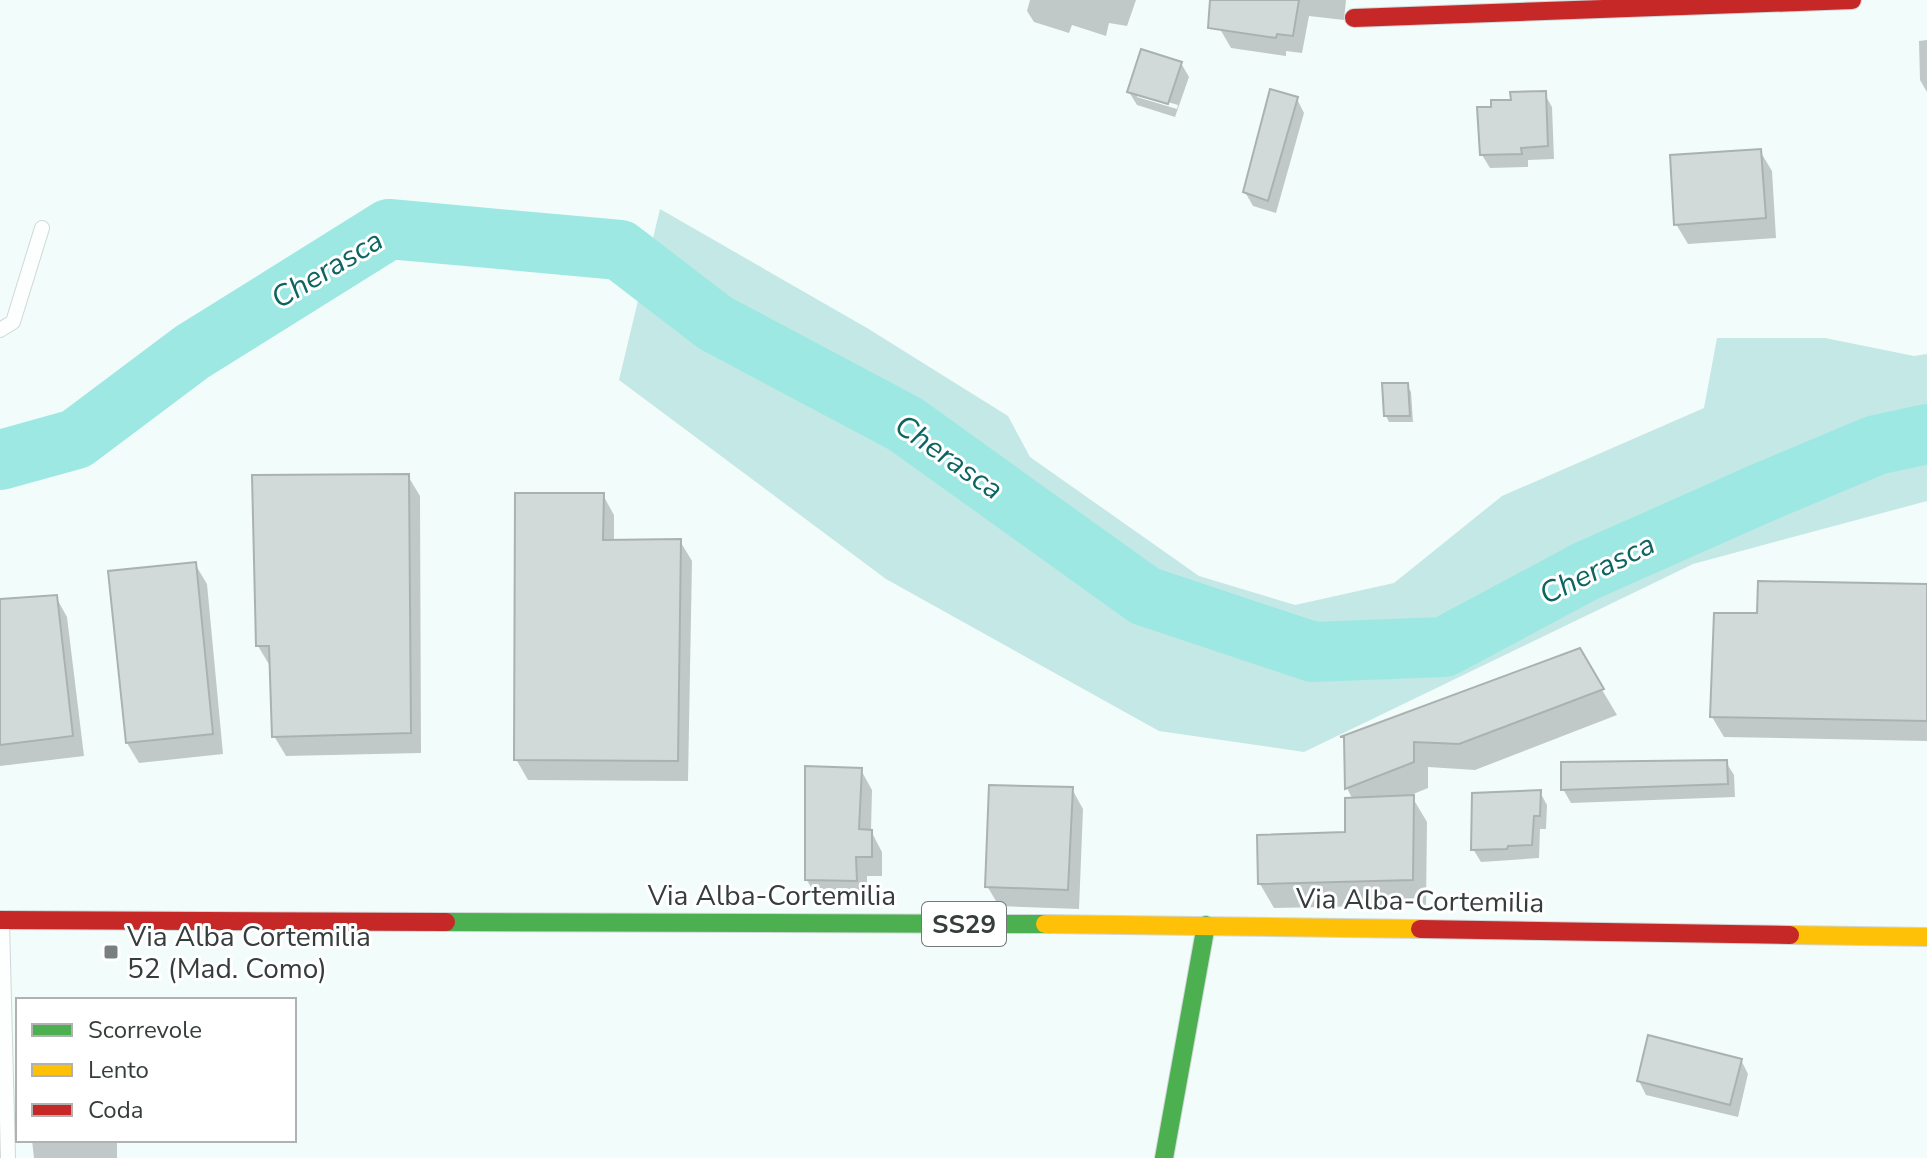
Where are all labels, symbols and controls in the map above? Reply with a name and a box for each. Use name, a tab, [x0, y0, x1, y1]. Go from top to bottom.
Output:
water label: Cherasca	[264, 220, 391, 319]
water label: Cherasca	[886, 405, 1011, 510]
water label: Cherasca	[1533, 524, 1662, 615]
street label: Via Alba-Cortemilia	[647, 877, 896, 915]
street label: Via Alba-Cortemilia	[1294, 880, 1544, 922]
road number: SS29	[922, 902, 1006, 946]
place label: Via Alba Cortemilia 52 (Mad. Como)	[126, 918, 371, 988]
marker: Via Alba Cortemilia 52 (Mad. Como)	[102, 943, 120, 961]
legend	[16, 998, 296, 1142]
text: Scorrevole	[88, 1014, 202, 1046]
text: Lento	[88, 1054, 149, 1086]
text: Coda	[88, 1094, 143, 1126]

